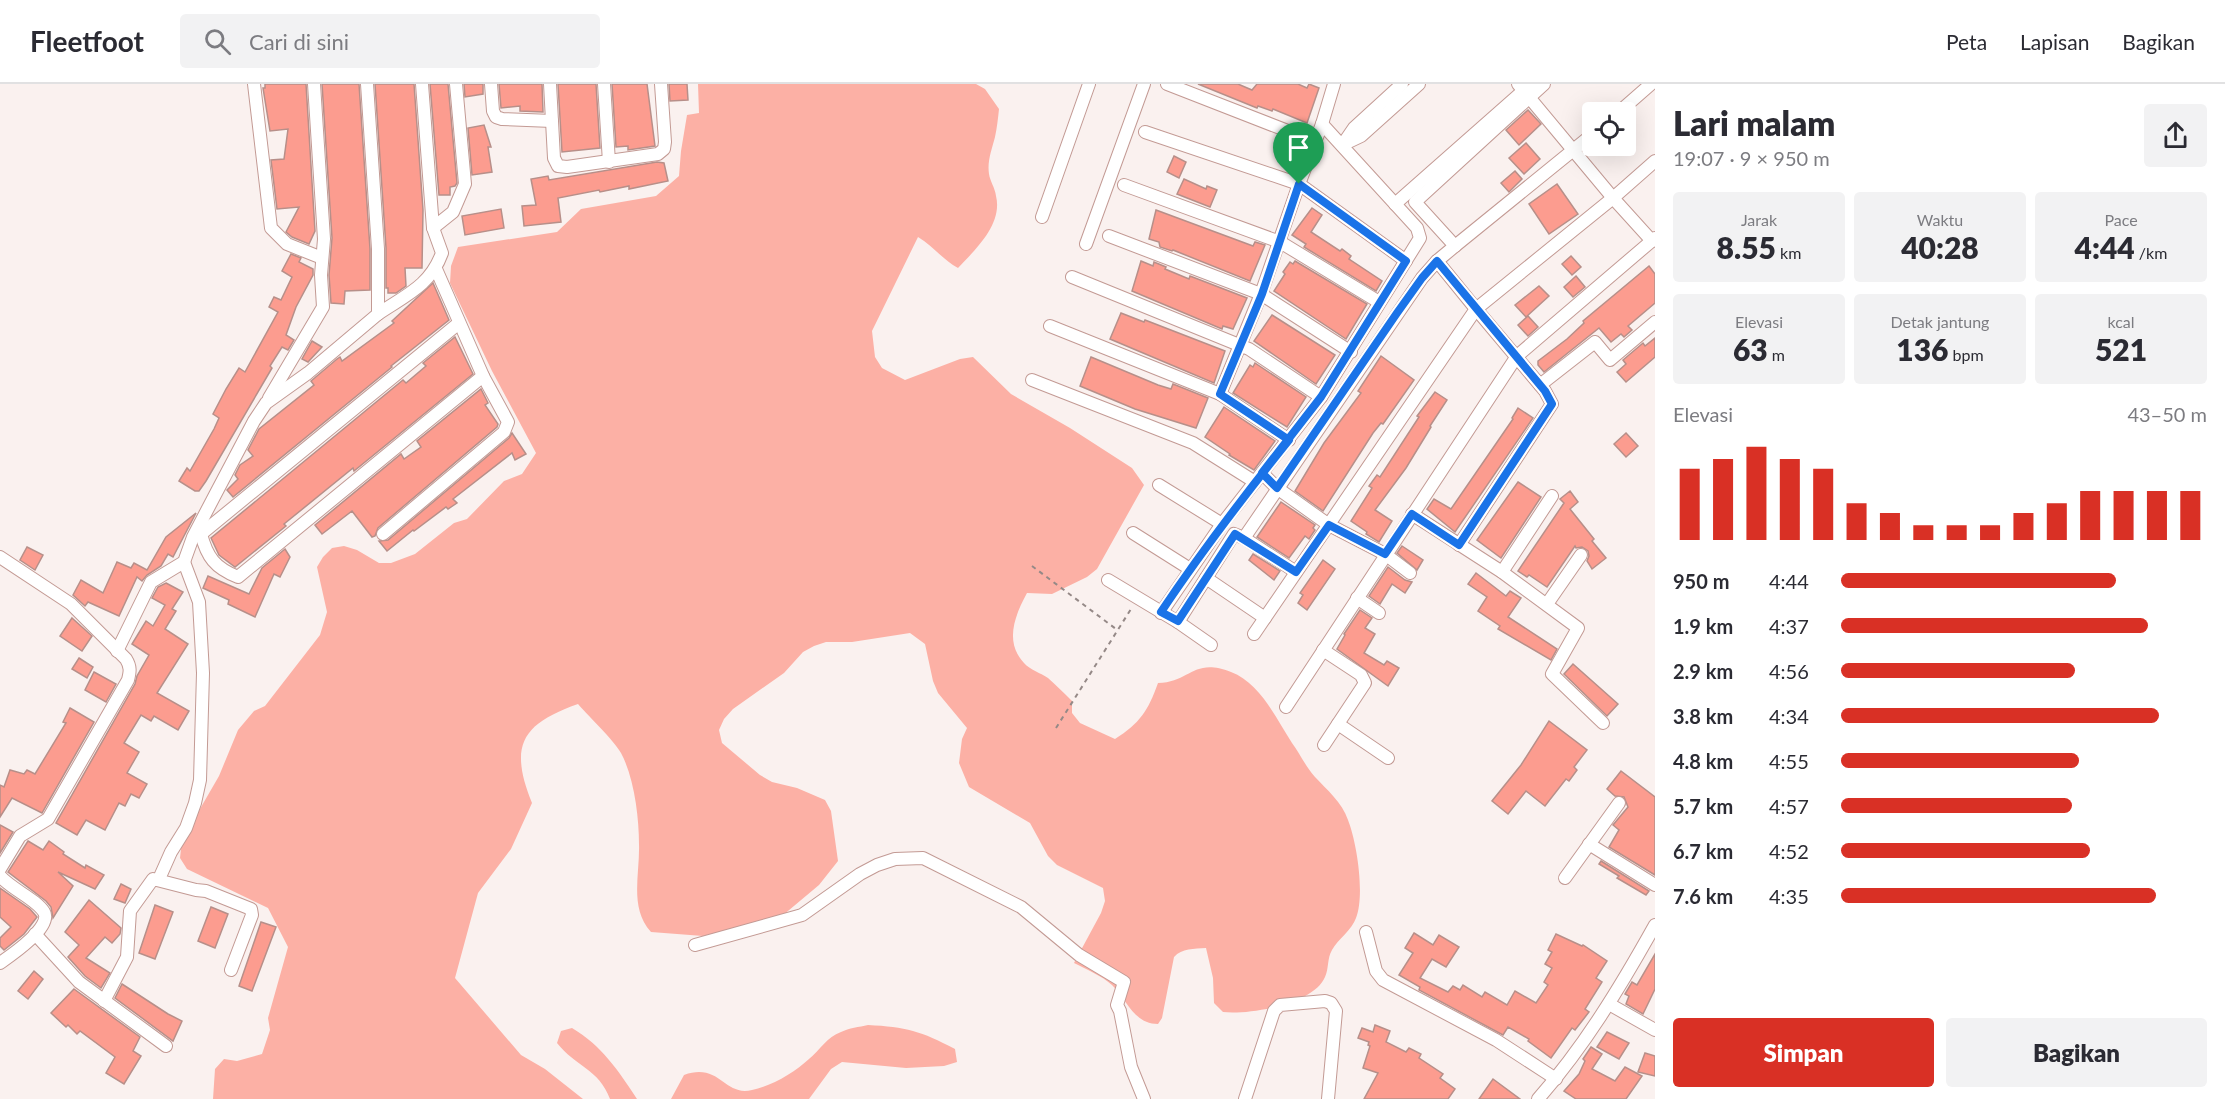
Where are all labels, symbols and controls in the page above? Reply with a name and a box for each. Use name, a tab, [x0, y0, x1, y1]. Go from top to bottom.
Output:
search box	[180, 14, 600, 68]
text: Fleetfoot	[30, 24, 144, 58]
icon: search	[201, 25, 234, 58]
text: Cari di sini	[249, 28, 349, 55]
text: Peta	[1946, 29, 1987, 54]
text: Lapisan	[2020, 29, 2089, 54]
text: Bagikan	[2122, 29, 2195, 54]
map controls	[1582, 102, 1636, 156]
button: locate	[1582, 102, 1636, 156]
text: Lari malam	[1673, 103, 1835, 143]
button: share	[2144, 104, 2207, 167]
pin	[1273, 122, 1324, 184]
icon: arrive	[1282, 131, 1315, 164]
text: 19:07 · 9 × 950 m	[1673, 146, 1830, 170]
text: Jarak	[1741, 210, 1777, 229]
text: Waktu	[1917, 210, 1963, 229]
text: Pace	[2104, 210, 2138, 229]
text: 8.55	[1717, 229, 1776, 265]
text: 40:28	[1901, 229, 1979, 265]
text: 4:44	[2075, 229, 2135, 265]
text: km	[1776, 243, 1801, 262]
text: /km	[2135, 243, 2167, 262]
text: Elevasi	[1735, 312, 1783, 331]
text: Detak jantung	[1891, 312, 1989, 331]
text: kcal	[2107, 312, 2135, 331]
text: 63	[1733, 331, 1768, 367]
text: 136	[1896, 331, 1949, 367]
text: 521	[2095, 331, 2147, 367]
text: m	[1768, 345, 1785, 364]
text: bpm	[1949, 345, 1984, 364]
text: Elevasi	[1673, 402, 1733, 426]
text: 43–50 m	[2127, 402, 2207, 426]
text: 950 m	[1673, 569, 1729, 593]
text: 4:44	[1769, 569, 1809, 593]
text: 1.9 km	[1673, 614, 1733, 638]
text: 4:37	[1769, 614, 1809, 638]
text: 2.9 km	[1673, 659, 1733, 683]
text: 4:56	[1769, 659, 1809, 683]
text: 3.8 km	[1673, 704, 1733, 728]
text: 4:34	[1769, 704, 1809, 728]
text: 4.8 km	[1673, 749, 1733, 773]
text: 4:55	[1769, 749, 1809, 773]
text: 5.7 km	[1673, 794, 1733, 818]
text: 4:57	[1769, 794, 1809, 818]
text: 6.7 km	[1673, 839, 1733, 863]
text: 4:52	[1769, 839, 1809, 863]
text: 7.6 km	[1673, 884, 1733, 908]
text: 4:35	[1769, 884, 1809, 908]
button: Simpan	[1673, 1018, 1934, 1087]
button: Bagikan	[1946, 1018, 2207, 1087]

